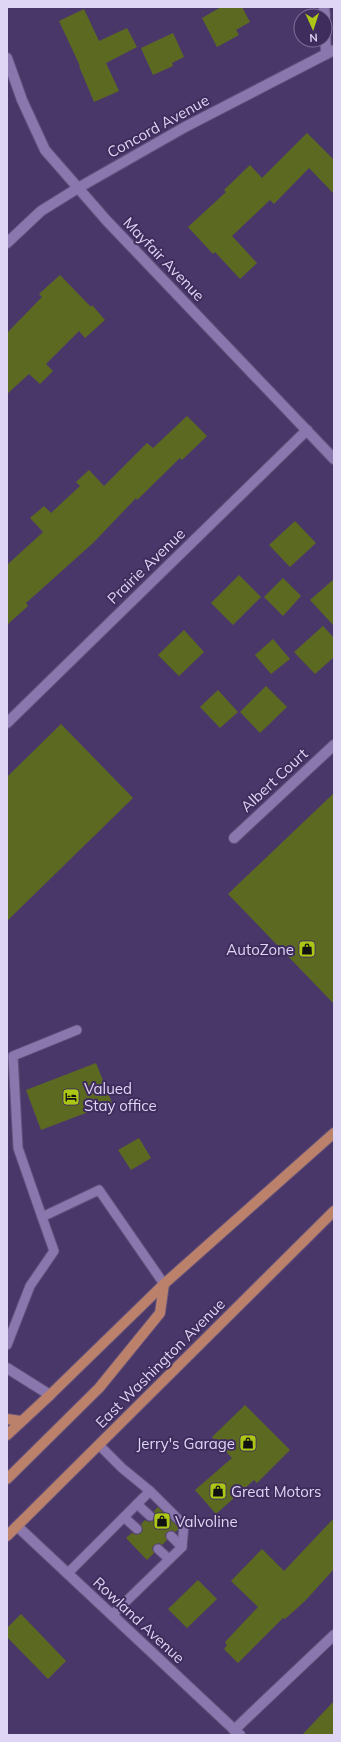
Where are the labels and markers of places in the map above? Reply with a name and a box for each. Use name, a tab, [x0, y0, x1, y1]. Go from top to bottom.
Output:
shop icon: AutoZone	[297, 939, 317, 959]
place label: AutoZone	[226, 940, 294, 959]
place label: Valued Stay office	[84, 1079, 157, 1115]
hotel icon: Valued Stay office	[61, 1087, 81, 1107]
shop icon: Jerry's Garage	[238, 1433, 258, 1453]
place label: Jerry's Garage	[136, 1434, 235, 1453]
shop icon: Great Motors	[208, 1481, 228, 1501]
place label: Great Motors	[231, 1482, 322, 1501]
shop icon: Valvoline	[152, 1511, 172, 1531]
place label: Valvoline	[175, 1512, 238, 1531]

